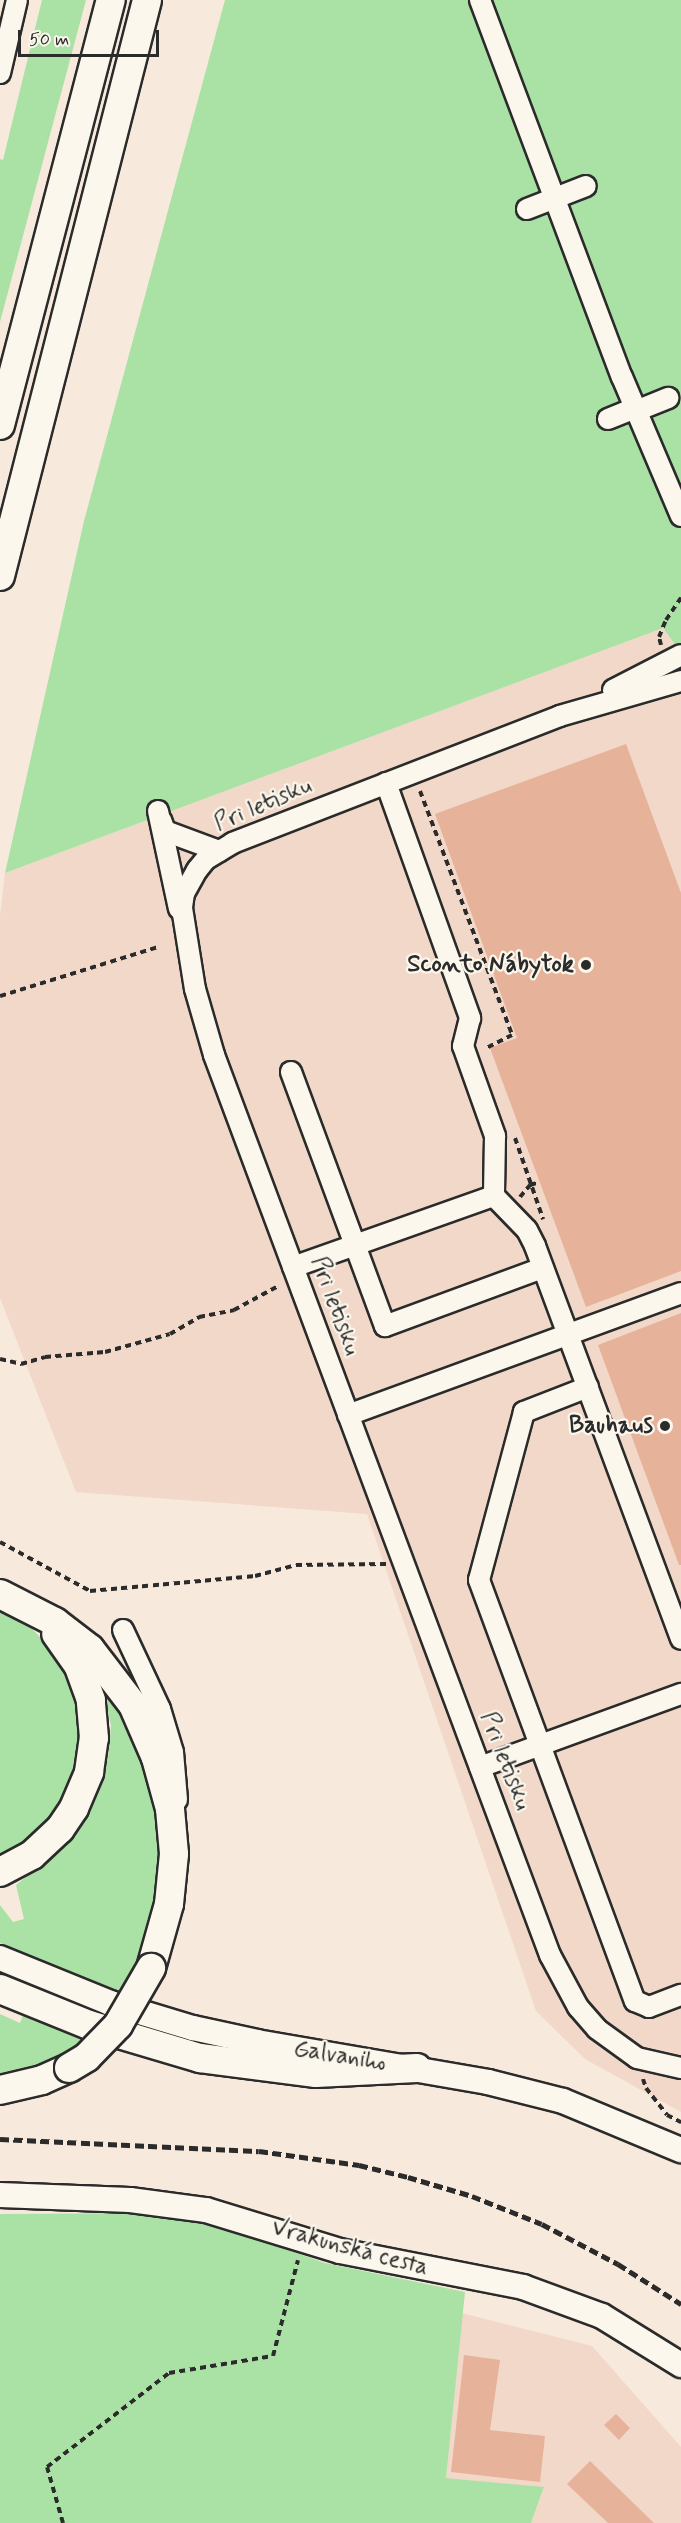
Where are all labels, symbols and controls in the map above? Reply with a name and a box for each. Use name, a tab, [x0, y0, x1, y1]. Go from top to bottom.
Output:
scale bar	[21, 18, 162, 56]
text: 50 m	[29, 28, 69, 52]
street label: Pri letisku	[210, 772, 316, 838]
place label: Sconto Nábytok	[408, 951, 574, 979]
marker: Sconto Nábytok	[579, 958, 593, 972]
street label: Pri letisku	[304, 1252, 366, 1360]
place label: Bauhaus	[569, 1412, 653, 1440]
marker: Bauhaus	[658, 1419, 672, 1433]
street label: Pri letisku	[473, 1708, 537, 1814]
street label: Galvaniho	[292, 2034, 388, 2078]
street label: Vrakunská cesta	[268, 2213, 432, 2283]

